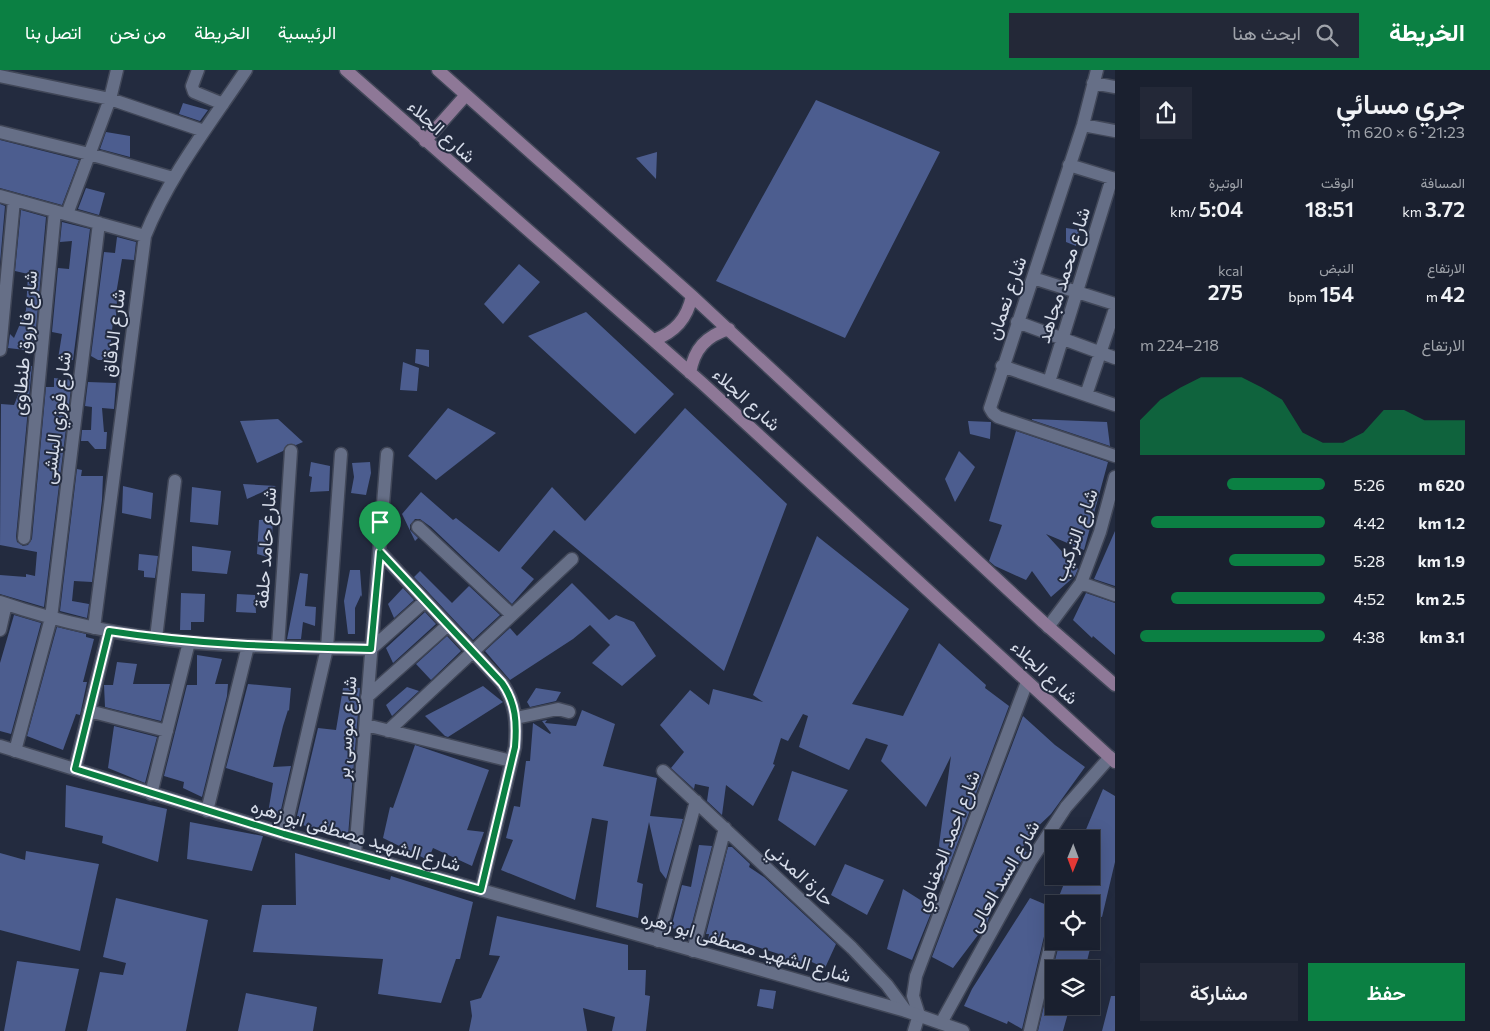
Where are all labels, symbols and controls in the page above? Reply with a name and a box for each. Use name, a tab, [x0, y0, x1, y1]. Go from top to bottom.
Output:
search box	[1009, 13, 1359, 58]
text: الخريطة	[1389, 17, 1465, 46]
text: اتصل بنا	[25, 21, 82, 43]
text: من نحن	[110, 21, 166, 43]
text: الخريطة	[194, 21, 250, 43]
text: الرئيسية	[278, 21, 336, 43]
text: ابحث هنا	[1232, 21, 1301, 44]
icon: search	[1313, 21, 1341, 49]
text: جري مسائي	[1336, 86, 1465, 120]
button: share	[1140, 87, 1192, 139]
street label: شارع الجلاء	[402, 94, 481, 169]
text: 21:23 · 6 × 620 m	[1347, 122, 1465, 141]
text: الوتيرة	[1209, 174, 1243, 191]
text: الوقت	[1321, 174, 1354, 191]
text: المسافة	[1421, 174, 1465, 191]
text: 5:04	[1199, 196, 1243, 221]
text: 18:51	[1305, 196, 1354, 221]
text: 3.72	[1425, 196, 1465, 221]
text: /km	[1170, 203, 1199, 220]
text: km	[1402, 203, 1425, 220]
street label: شارع محمد مجاهد	[1031, 204, 1096, 346]
street label: شارع نعمان	[981, 253, 1032, 343]
text: النبض	[1319, 259, 1354, 276]
text: الارتفاع	[1427, 259, 1465, 276]
text: kcal	[1218, 262, 1243, 279]
street label: شارع فاروق طنطاوى	[6, 270, 43, 417]
text: 275	[1208, 279, 1243, 304]
text: 154	[1320, 281, 1354, 306]
text: 42	[1441, 281, 1465, 306]
street label: شارع الدقاق	[96, 288, 131, 379]
text: bpm	[1288, 288, 1320, 305]
text: m	[1426, 288, 1441, 305]
text: 218–224 m	[1140, 335, 1219, 354]
text: الارتفاع	[1422, 335, 1465, 354]
street label: شارع فوزي البلشى	[36, 350, 80, 486]
street label: شارع الجلاء	[707, 362, 786, 437]
text: 5:26	[1353, 475, 1385, 494]
text: 620 m	[1419, 475, 1465, 494]
street label: شارع التركيب	[1047, 485, 1104, 585]
street label: شارع حامد حلفة	[249, 487, 282, 610]
pin	[359, 501, 401, 552]
icon: arrive	[366, 508, 394, 536]
text: 4:42	[1353, 513, 1385, 532]
text: 1.2 km	[1418, 513, 1465, 532]
text: 5:28	[1353, 551, 1385, 570]
text: 1.9 km	[1418, 551, 1465, 570]
text: 4:52	[1354, 589, 1385, 608]
text: 2.5 km	[1416, 589, 1465, 608]
text: 4:38	[1353, 627, 1385, 646]
text: 3.1 km	[1419, 627, 1465, 646]
street label: شارع الجلاء	[1005, 635, 1084, 710]
street label: شارع موسى بر	[330, 675, 363, 782]
street label: شارع احمد الحفناوي	[909, 767, 989, 916]
street label: شارع الشهيد مصطفى ابو زهره	[248, 793, 464, 877]
street label: شارع السد العالى	[961, 816, 1046, 937]
north arrow	[1045, 830, 1100, 885]
map controls	[1045, 830, 1100, 1015]
street label: حارة المدني	[759, 837, 840, 914]
button: locate	[1045, 895, 1100, 950]
street label: شارع الشهيد مصطفى ابو زهره	[638, 904, 854, 988]
button: layers	[1045, 960, 1100, 1015]
button: مشاركة	[1140, 963, 1298, 1021]
button: حفظ	[1308, 963, 1465, 1021]

